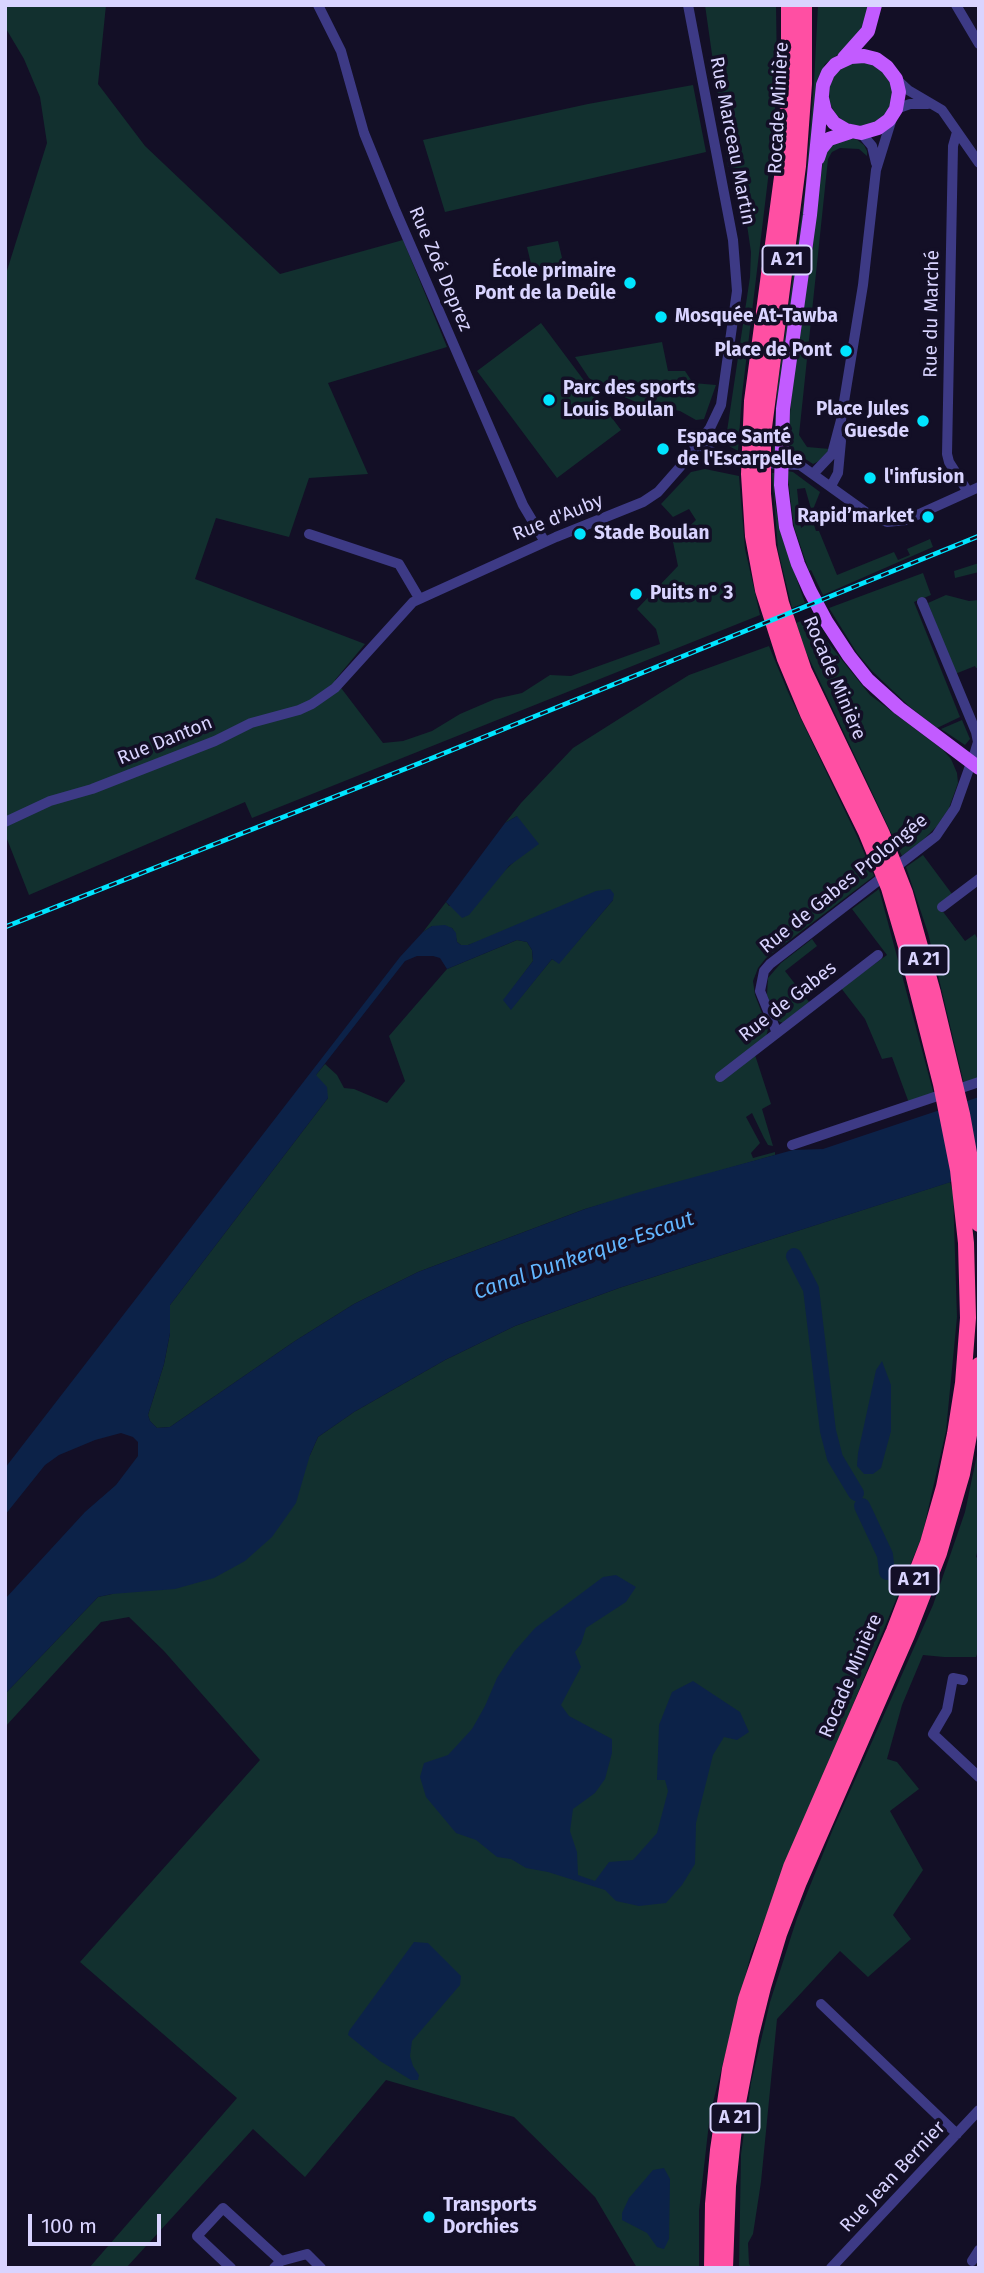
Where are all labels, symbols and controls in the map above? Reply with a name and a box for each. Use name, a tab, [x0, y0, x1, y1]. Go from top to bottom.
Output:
street label: Rocade Minière	[764, 41, 794, 175]
street label: Rue Marceau Martin	[705, 55, 759, 227]
street label: Rue Zoé Deprez	[404, 203, 476, 335]
road number: A 21	[762, 246, 812, 274]
street label: Rue du Marché	[919, 250, 945, 378]
place label: École primaire Pont de la Deûle	[475, 261, 616, 305]
marker: École primaire Pont de la Deûle	[622, 275, 638, 291]
place label: Mosquée At-Tawba	[675, 306, 838, 328]
marker: Mosquée At-Tawba	[653, 309, 669, 325]
place label: Place de Pont	[715, 340, 832, 362]
marker: Place de Pont	[838, 343, 854, 359]
place label: Parc des sports Louis Boulan	[563, 378, 696, 422]
marker: Parc des sports Louis Boulan	[541, 392, 557, 408]
place label: Place Jules Guesde	[816, 399, 909, 443]
marker: Place Jules Guesde	[915, 413, 931, 429]
place label: Espace Santé de l'Escarpelle	[677, 427, 803, 471]
marker: Espace Santé de l'Escarpelle	[655, 441, 671, 457]
place label: l'infusion	[884, 467, 964, 489]
marker: l'infusion	[862, 470, 878, 486]
street label: Rue d'Auby	[510, 490, 606, 546]
place label: Rapid’market	[797, 506, 914, 528]
marker: Rapid’market	[920, 509, 936, 525]
place label: Stade Boulan	[594, 523, 709, 545]
marker: Stade Boulan	[572, 526, 588, 542]
place label: Puits n° 3	[650, 583, 733, 605]
marker: Puits n° 3	[628, 586, 644, 602]
street label: Rocade Minière	[798, 613, 870, 743]
street label: Rue Danton	[114, 712, 216, 770]
street label: Rue de Gabes Prolongée	[756, 809, 932, 959]
road number: A 21	[900, 945, 948, 974]
street label: Rue de Gabes	[735, 957, 841, 1047]
water label: Canal Dunkerque-Escaut	[471, 1206, 697, 1306]
road number: A 21	[890, 1566, 939, 1595]
street label: Rocade Minière	[815, 1611, 887, 1741]
road number: A 21	[710, 2104, 760, 2132]
street label: Rue Jean Bernier	[836, 2117, 950, 2237]
place label: Transports Dorchies	[443, 2195, 537, 2239]
scale bar	[32, 2200, 164, 2244]
marker: Transports Dorchies	[421, 2209, 437, 2225]
text: 100 m	[41, 2213, 97, 2239]

